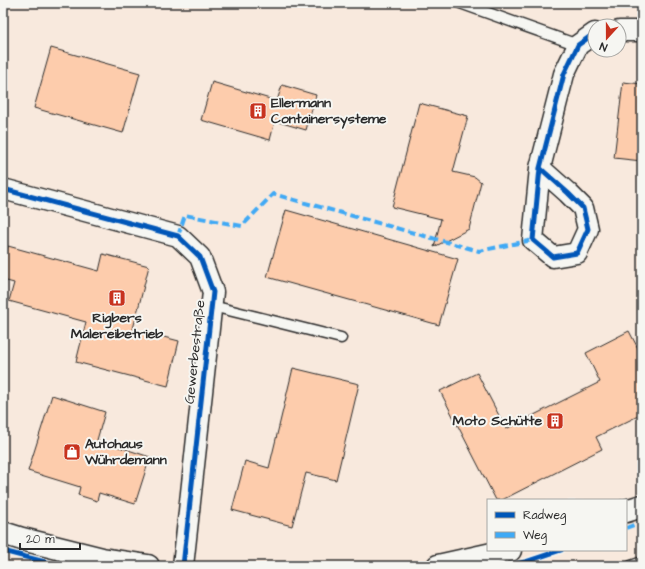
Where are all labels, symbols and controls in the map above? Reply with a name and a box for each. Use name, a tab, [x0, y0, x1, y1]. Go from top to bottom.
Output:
north arrow	[587, 18, 627, 58]
text: N	[598, 39, 610, 55]
place label: Ellermann Containersysteme	[271, 93, 387, 129]
building icon: Ellermann Containersysteme	[248, 101, 268, 121]
building icon: Rigbers Malereibetrieb	[107, 288, 127, 308]
street label: Gewerbestraße	[180, 299, 210, 405]
place label: Rigbers Malereibetrieb	[71, 308, 163, 344]
place label: Moto Schütte	[453, 411, 542, 431]
building icon: Moto Schütte	[545, 411, 565, 431]
place label: Autohaus Wührdemann	[84, 434, 167, 470]
shop icon: Autohaus Wührdemann	[62, 442, 82, 462]
legend	[487, 499, 627, 551]
text: Radweg	[523, 507, 566, 525]
scale bar	[20, 525, 80, 551]
text: Weg	[523, 527, 547, 545]
text: 20 m	[26, 531, 55, 548]

